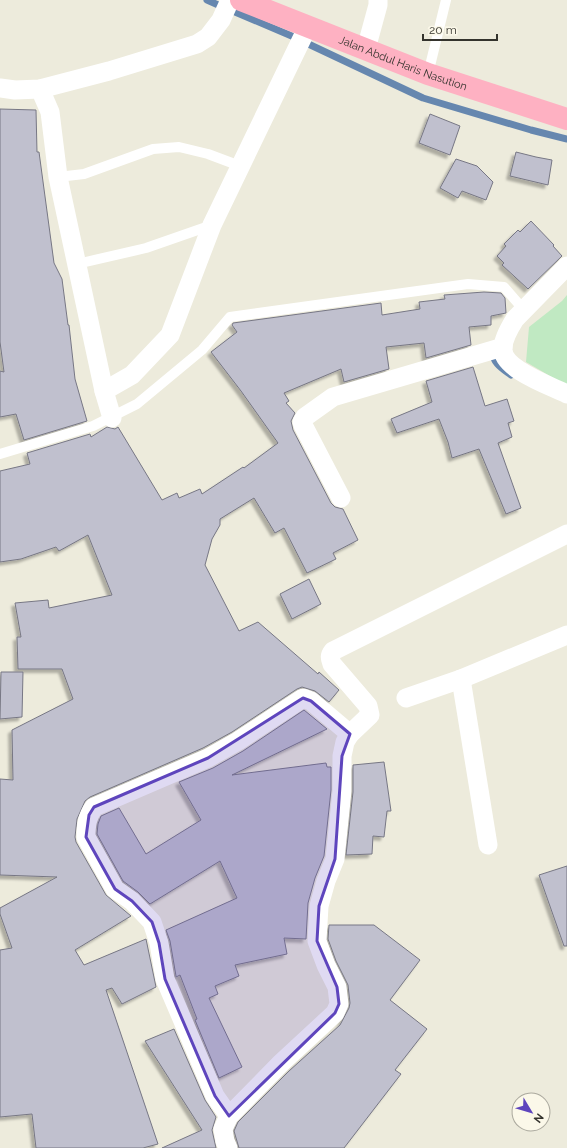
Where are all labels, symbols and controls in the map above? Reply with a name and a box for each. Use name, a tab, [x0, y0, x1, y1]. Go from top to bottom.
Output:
scale bar	[423, 16, 497, 42]
text: 20 m	[429, 23, 457, 37]
street label: Jalan Abdul Haris Nasution	[337, 33, 469, 93]
north arrow	[511, 1092, 551, 1132]
text: N	[531, 1111, 546, 1125]

